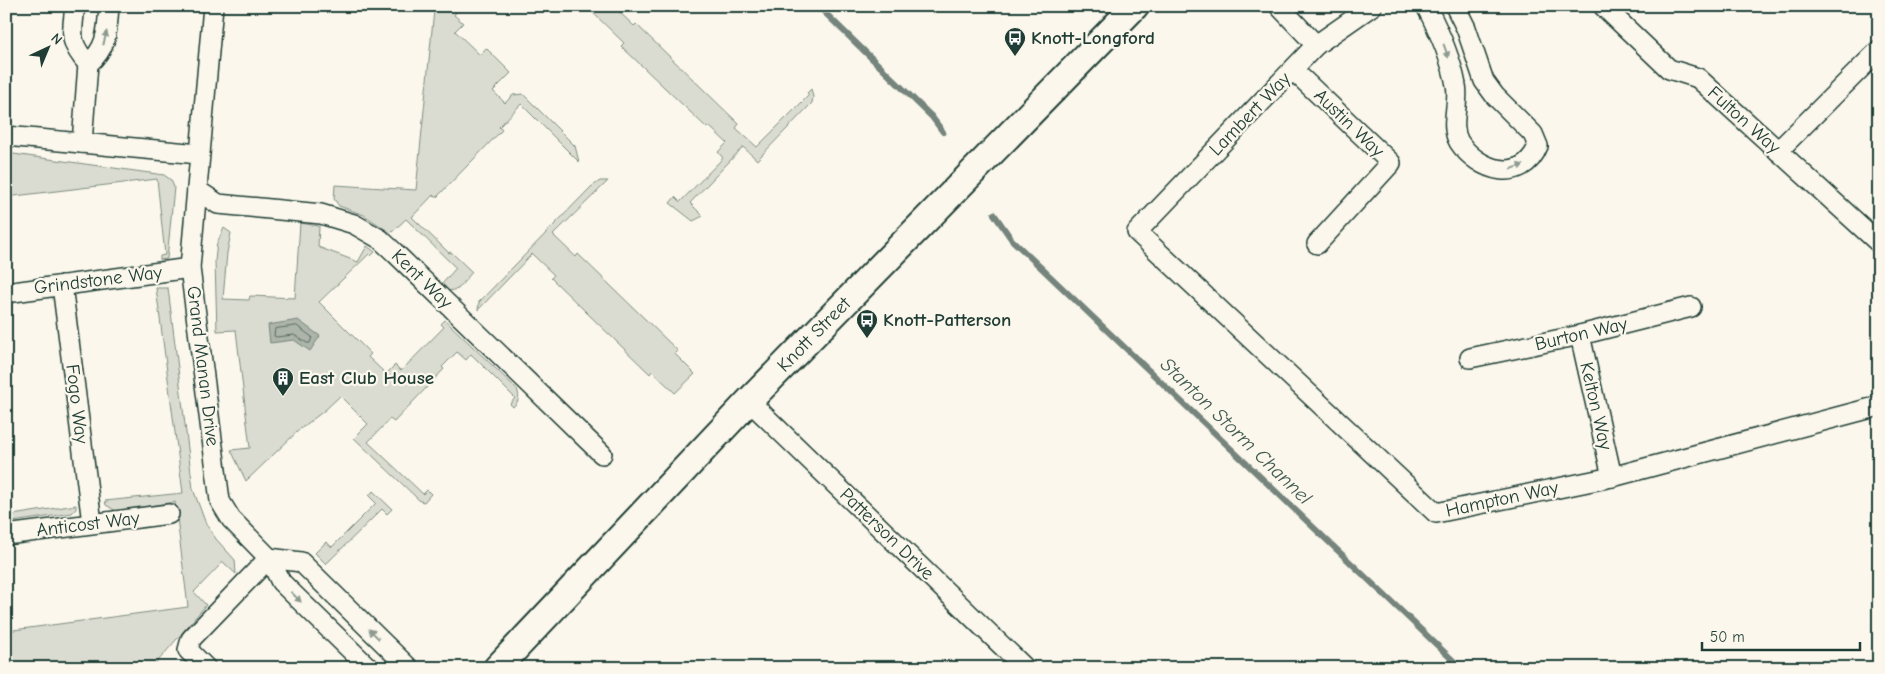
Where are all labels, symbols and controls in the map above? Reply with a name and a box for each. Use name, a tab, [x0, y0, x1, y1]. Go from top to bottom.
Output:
north arrow	[22, 22, 72, 72]
bus stop icon: Knott-Longford	[1003, 26, 1027, 57]
place label: Knott-Longford	[1031, 27, 1155, 49]
text: N	[47, 30, 66, 48]
one-way arrow	[101, 30, 109, 45]
one-way arrow	[1443, 43, 1450, 58]
street label: Lambert Way	[1205, 67, 1295, 160]
street label: Fulton Way	[1703, 82, 1785, 159]
street label: Austin Way	[1309, 84, 1389, 162]
one-way arrow	[1510, 163, 1525, 171]
street label: Kent Way	[387, 245, 457, 314]
street label: Grindstone Way	[33, 261, 164, 299]
street label: Grand Manan Drive	[182, 285, 224, 447]
street label: Knott Street	[773, 292, 856, 377]
bus stop icon: Knott-Patterson	[855, 308, 879, 339]
place label: Knott-Patterson	[883, 309, 1011, 331]
street label: Burton Way	[1533, 313, 1630, 355]
water label: Stanton Storm Channel	[1156, 353, 1317, 510]
street label: Kelton Way	[1575, 360, 1617, 453]
street label: Fogo Way	[61, 363, 93, 445]
building icon: East Club House	[271, 366, 295, 397]
place label: East Club House	[299, 367, 434, 389]
street label: Hampton Way	[1444, 476, 1561, 522]
street label: Patterson Drive	[835, 483, 939, 585]
street label: Anticost Way	[35, 507, 141, 541]
one-way arrow	[290, 591, 302, 603]
scale bar	[1702, 619, 1860, 651]
one-way arrow	[368, 628, 380, 640]
text: 50 m	[1710, 628, 1745, 646]

